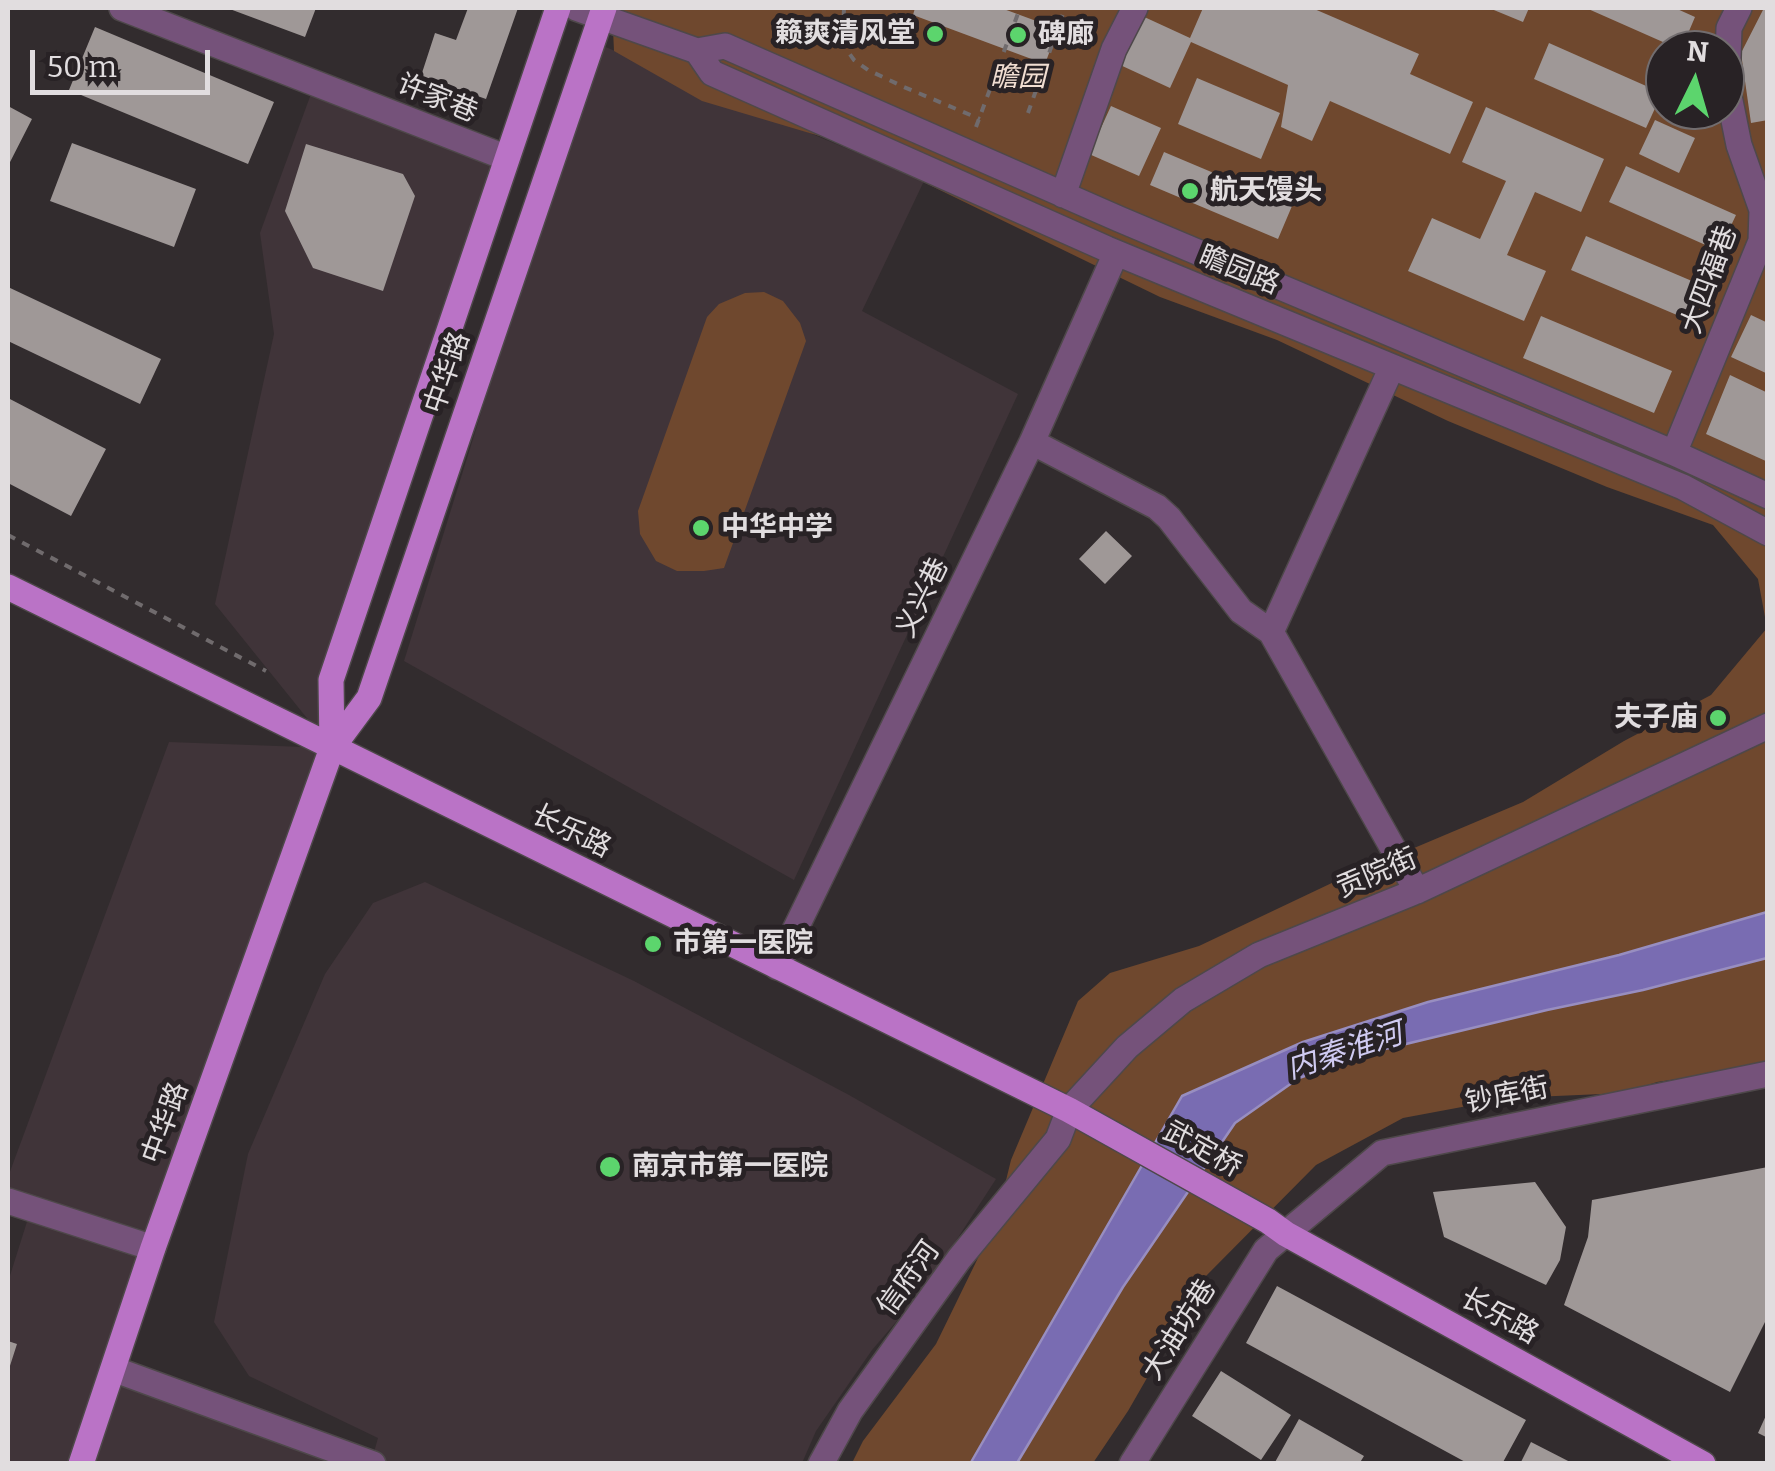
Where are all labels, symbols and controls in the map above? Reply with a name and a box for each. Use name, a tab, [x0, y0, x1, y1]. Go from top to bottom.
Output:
place label: 籁爽清风堂	[775, 17, 915, 51]
place label: 碑廊	[1038, 18, 1094, 52]
marker: 籁爽清风堂	[924, 23, 946, 45]
marker: 碑廊	[1007, 24, 1029, 46]
scale bar	[35, 30, 215, 92]
north arrow	[1645, 30, 1745, 130]
text: N	[1685, 34, 1710, 69]
text: 50 m	[47, 49, 117, 85]
park label: 瞻园	[990, 61, 1046, 95]
street label: 许家巷	[392, 68, 482, 130]
place label: 航天馒头	[1210, 174, 1322, 208]
marker: 航天馒头	[1179, 180, 1201, 202]
street label: 大四福巷	[1675, 222, 1745, 338]
street label: 瞻园路	[1194, 240, 1284, 302]
street label: 中华路	[418, 328, 478, 418]
place label: 中华中学	[721, 511, 833, 545]
marker: 中华中学	[690, 517, 712, 539]
street label: 义兴巷	[889, 553, 957, 643]
place label: 夫子庙	[1614, 701, 1698, 735]
marker: 夫子庙	[1707, 707, 1729, 729]
street label: 长乐路	[526, 798, 616, 866]
street label: 贡院街	[1332, 842, 1422, 906]
place label: 市第一医院	[673, 927, 813, 961]
marker: 市第一医院	[642, 933, 664, 955]
water label: 内秦淮河	[1282, 1016, 1408, 1088]
street label: 钞库街	[1463, 1071, 1551, 1121]
street label: 中华路	[136, 1078, 196, 1168]
street label: 武定桥	[1157, 1115, 1247, 1185]
place label: 南京市第一医院	[632, 1150, 828, 1184]
marker: 南京市第一医院	[597, 1154, 623, 1180]
street label: 信府河	[871, 1235, 947, 1323]
street label: 大油坊巷	[1136, 1274, 1224, 1386]
street label: 长乐路	[1454, 1282, 1544, 1352]

